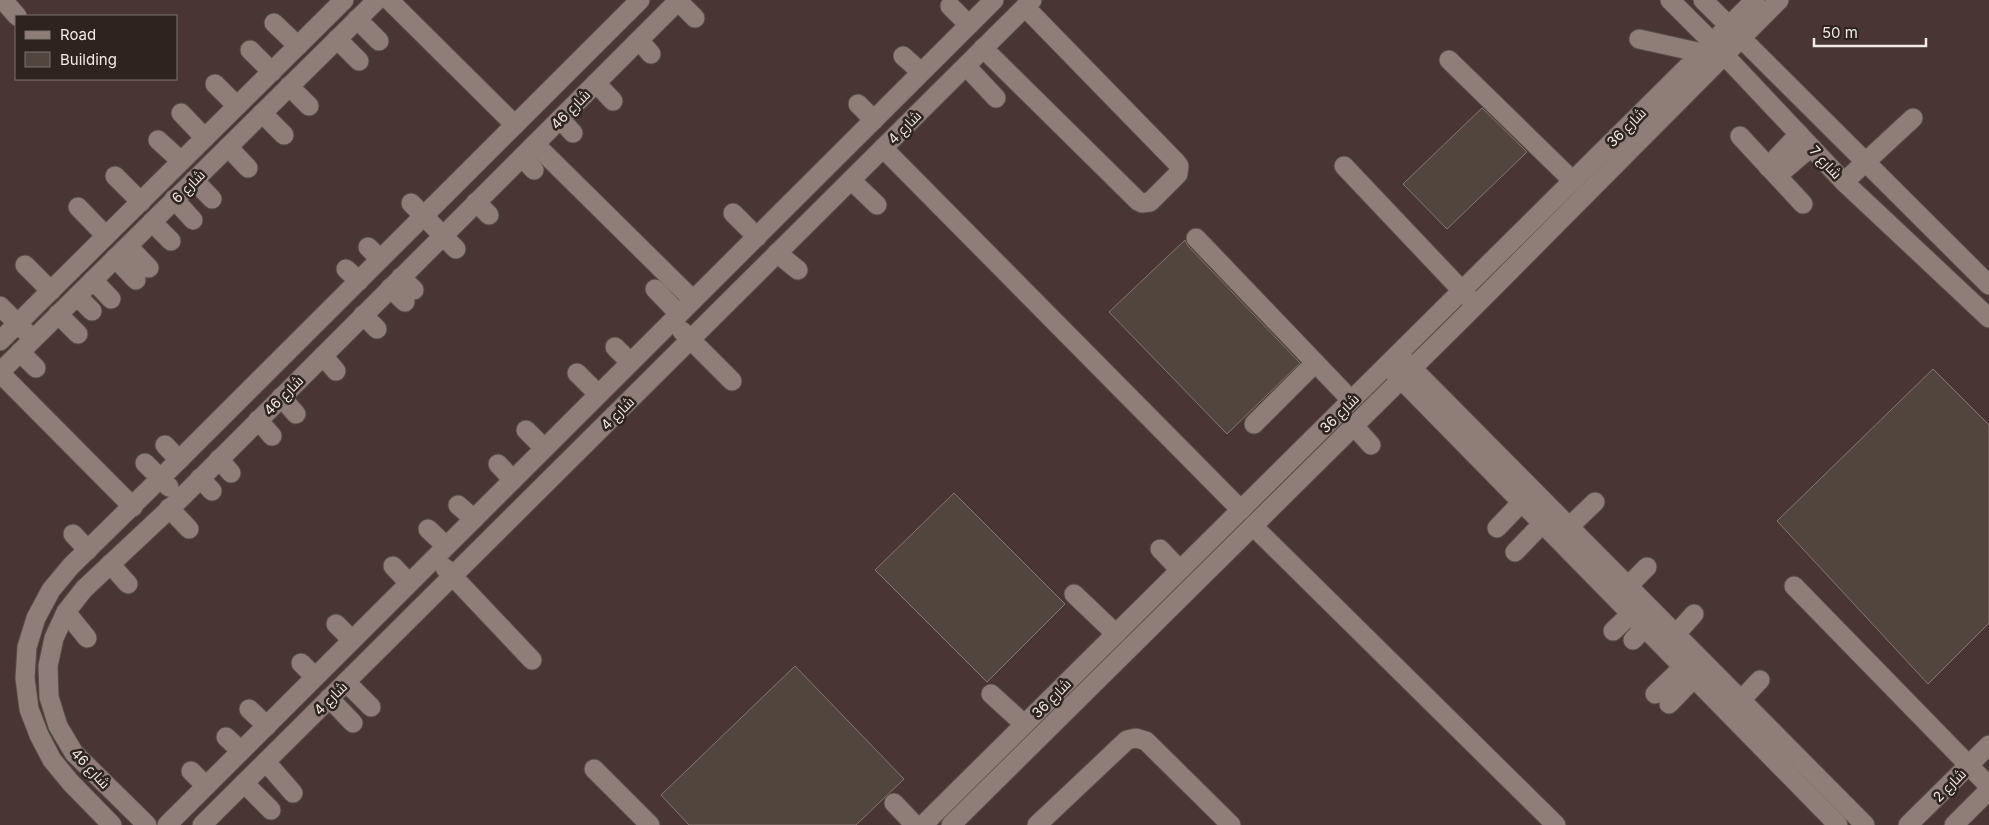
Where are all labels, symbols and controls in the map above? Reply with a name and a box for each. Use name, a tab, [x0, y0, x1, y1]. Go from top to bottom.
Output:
legend	[15, 15, 178, 80]
scale bar	[1814, 15, 1926, 47]
text: 50 m	[1822, 23, 1858, 42]
text: Road	[60, 25, 96, 44]
text: Building	[60, 50, 117, 69]
street label: شارع 46	[547, 86, 594, 133]
street label: شارع 36	[1603, 104, 1650, 151]
street label: شارع 4	[884, 107, 925, 148]
street label: شارع 7	[1806, 142, 1846, 183]
street label: شارع 6	[168, 166, 209, 207]
street label: شارع 46	[260, 372, 307, 419]
street label: شارع 36	[1316, 390, 1363, 437]
street label: شارع 4	[597, 393, 638, 434]
street label: شارع 36	[1028, 675, 1075, 722]
street label: شارع 4	[310, 678, 351, 719]
street label: شارع 46	[67, 744, 114, 792]
street label: شارع 2	[1929, 765, 1970, 806]

